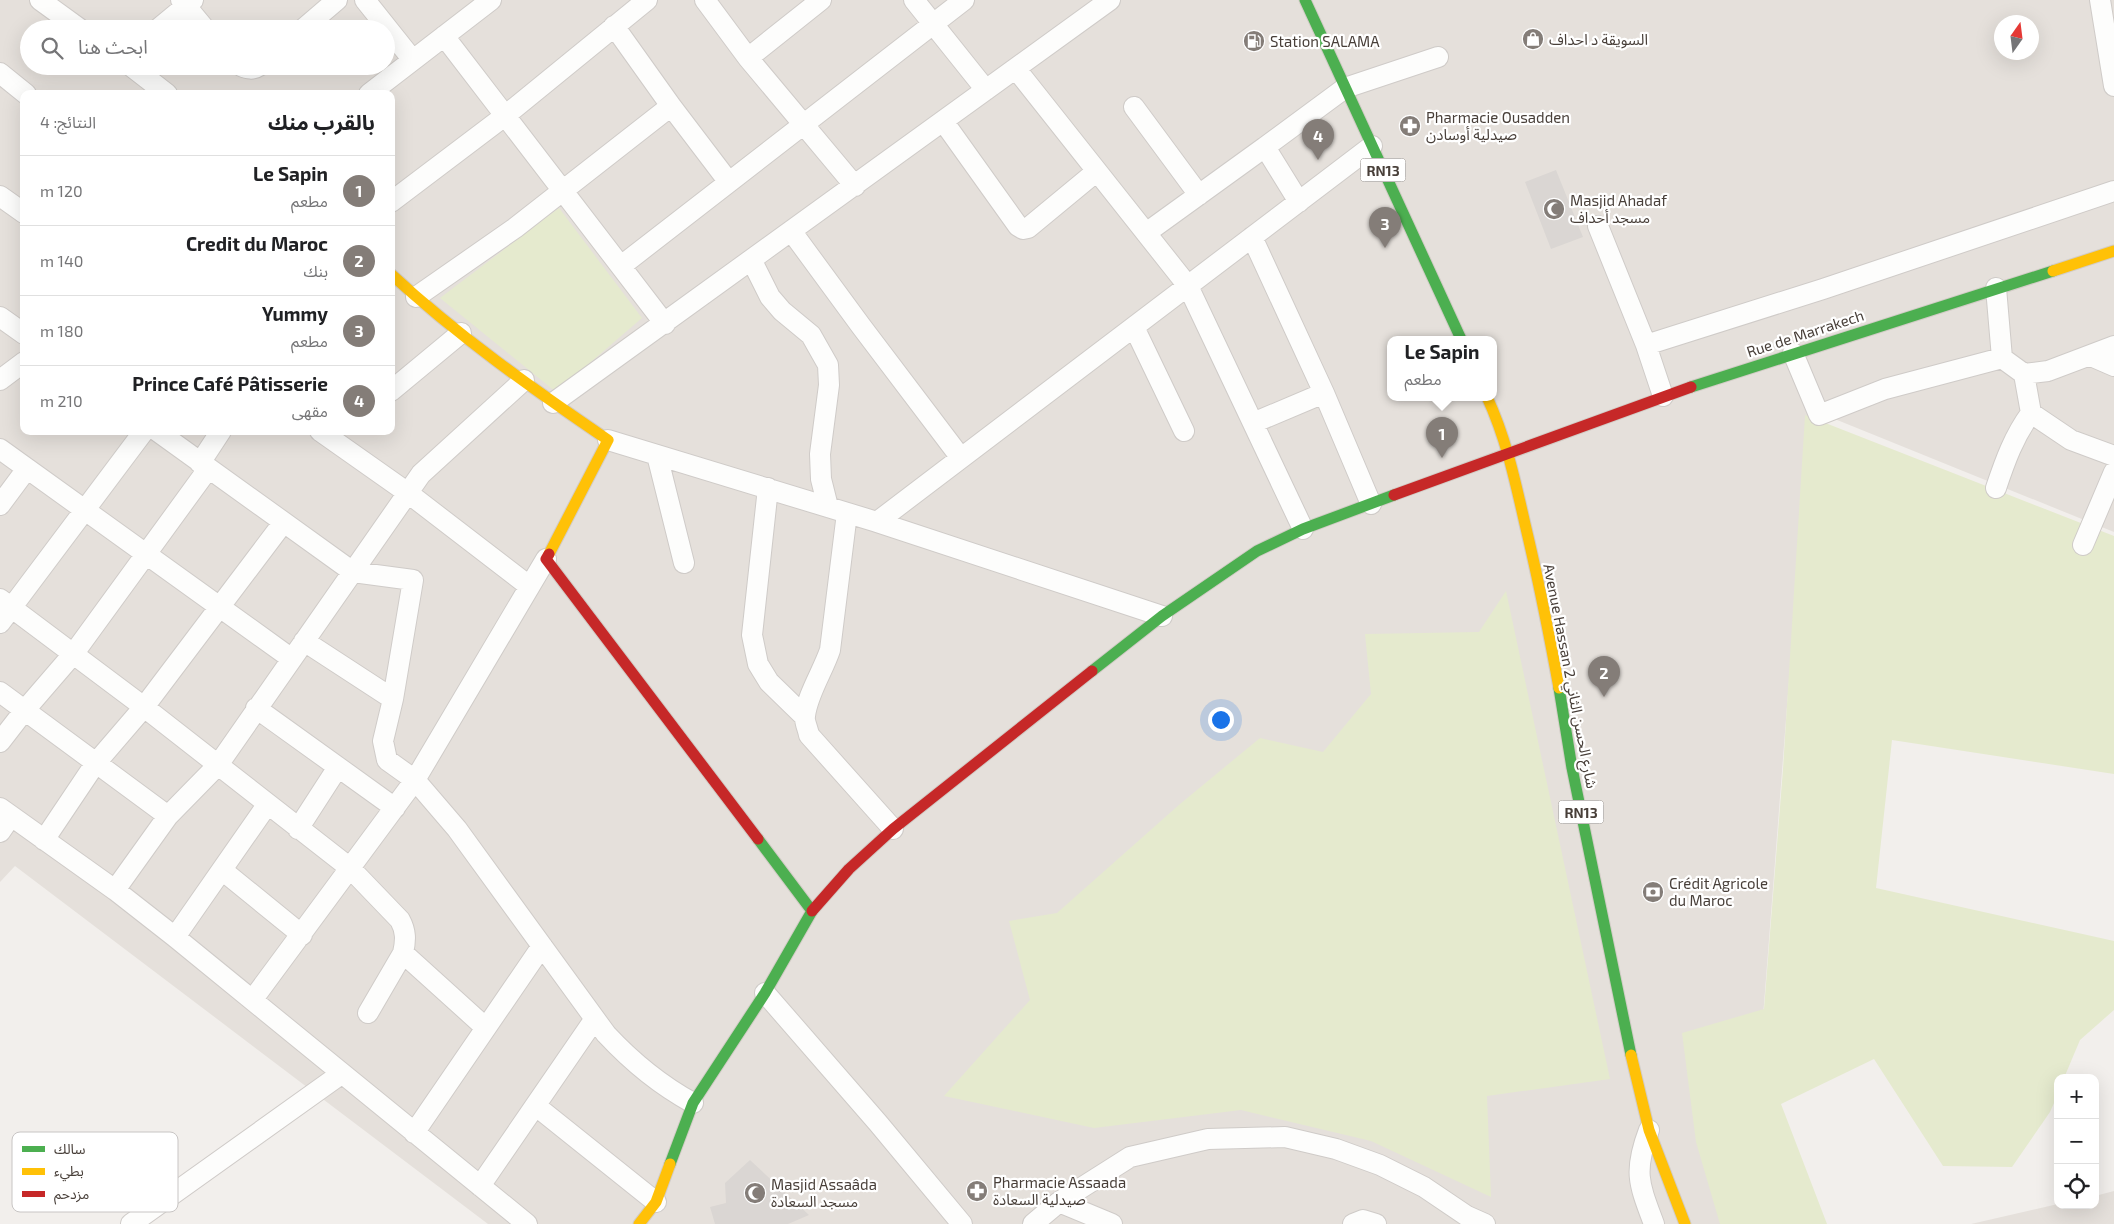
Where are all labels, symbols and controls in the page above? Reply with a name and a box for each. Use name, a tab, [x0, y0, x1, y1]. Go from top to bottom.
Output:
north arrow	[1994, 15, 2039, 60]
search box	[20, 20, 395, 75]
shop icon: السويقة د احداف	[1521, 27, 1545, 51]
fuel station icon: Station SALAMA	[1242, 29, 1266, 53]
place label: السويقة د احداف	[1549, 30, 1648, 49]
place label: Station SALAMA	[1270, 32, 1380, 50]
icon: search	[38, 34, 66, 62]
text: ابحث هنا	[78, 35, 148, 58]
place label: Pharmacie Ousadden صيدلية أوسادن	[1426, 108, 1570, 144]
text: بالقرب منك	[268, 109, 375, 134]
text: النتائج: 4	[40, 112, 96, 131]
pharmacy icon: Pharmacie Ousadden صيدلية أوسادن	[1398, 114, 1422, 138]
pin: 4	[1302, 119, 1334, 160]
road number: RN13	[1360, 158, 1406, 182]
text: Le Sapin	[253, 162, 328, 185]
text: 120 m	[40, 181, 83, 200]
text: 1	[356, 181, 362, 200]
text: مطعم	[291, 191, 328, 210]
place label: Masjid Ahadaf مسجد أحداف	[1570, 191, 1667, 226]
mosque icon: Masjid Ahadaf مسجد أحداف	[1542, 197, 1566, 221]
pin: 3	[1369, 207, 1401, 248]
text: Credit du Maroc	[186, 232, 328, 255]
text: 140 m	[40, 251, 83, 270]
text: 2	[354, 251, 364, 270]
text: بنك	[303, 261, 328, 280]
text: Yummy	[262, 302, 328, 325]
street label: Rue de Marrakech	[1744, 306, 1866, 360]
text: 180 m	[40, 321, 83, 340]
text: 3	[354, 321, 364, 340]
text: مطعم	[291, 331, 328, 350]
popup	[1387, 336, 1497, 401]
text: Le Sapin	[1404, 340, 1480, 363]
text: مطعم	[1404, 369, 1442, 388]
text: Prince Café Pâtisserie	[132, 372, 328, 395]
text: 210 m	[40, 391, 83, 410]
text: 4	[354, 391, 364, 410]
text: مقهى	[292, 401, 328, 420]
pin: 1	[1426, 417, 1458, 458]
street label: Avenue Hassan 2 شارع الحسن الثاني	[1536, 562, 1602, 791]
pin: 2	[1588, 656, 1620, 697]
your location	[1208, 707, 1234, 733]
road number: RN13	[1558, 800, 1604, 824]
place label: Crédit Agricole du Maroc	[1669, 874, 1768, 909]
bank icon: Crédit Agricole du Maroc	[1641, 880, 1665, 904]
map controls	[2054, 1074, 2099, 1209]
button: +	[2054, 1074, 2099, 1119]
button: −	[2054, 1119, 2099, 1164]
legend	[12, 1132, 178, 1212]
text: سالك	[54, 1140, 86, 1157]
text: بطيء	[54, 1162, 84, 1182]
button: locate	[2054, 1164, 2099, 1209]
place label: Pharmacie Assaada صيدلية السعادة	[993, 1173, 1126, 1208]
place label: Masjid Assaâda مسجد السعادة	[771, 1175, 877, 1210]
pharmacy icon: Pharmacie Assaada صيدلية السعادة	[965, 1179, 989, 1203]
mosque icon: Masjid Assaâda مسجد السعادة	[743, 1181, 767, 1205]
text: مزدحم	[54, 1185, 89, 1205]

